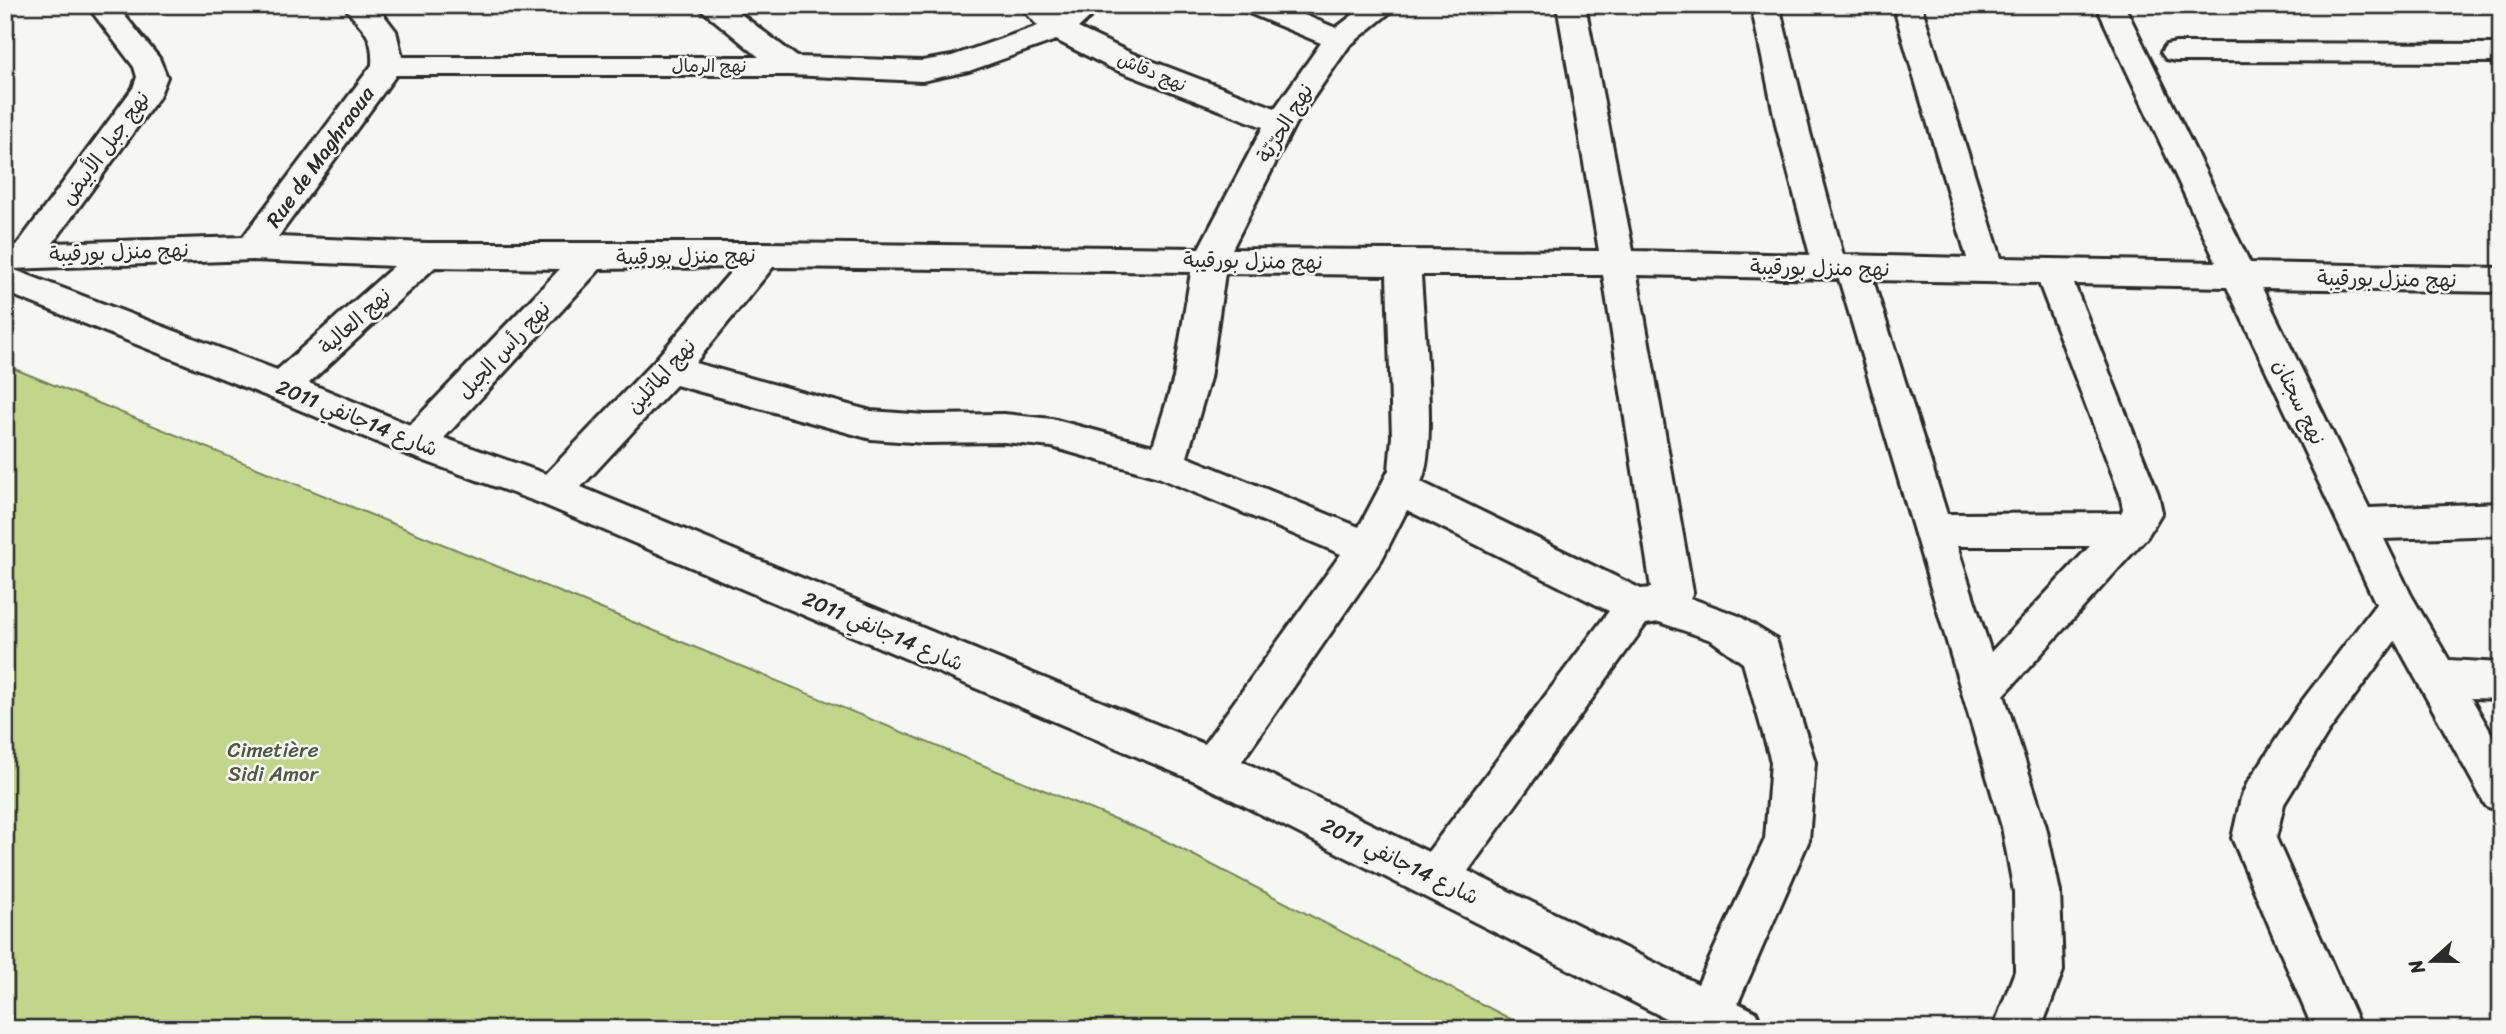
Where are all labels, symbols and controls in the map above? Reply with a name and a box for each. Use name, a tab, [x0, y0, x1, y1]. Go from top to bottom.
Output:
street label: نهج دقاش	[1112, 43, 1192, 101]
street label: نهج الرمال	[671, 50, 747, 82]
street label: نهج الحرّيّة	[1246, 76, 1324, 170]
street label: Rue de Maghraoua	[255, 78, 385, 236]
street label: نهج جبل الأبيض	[50, 82, 160, 214]
street label: نهج منزل بورقيبة	[49, 231, 189, 273]
street label: نهج منزل بورقيبة	[616, 236, 756, 276]
street label: نهج منزل بورقيبة	[1183, 241, 1323, 281]
street label: نهج منزل بورقيبة	[1750, 248, 1890, 288]
street label: نهج منزل بورقيبة	[2317, 259, 2457, 299]
street label: نهج العالية	[310, 277, 400, 365]
street label: نهج رأس الجبل	[448, 291, 560, 409]
street label: نهج الماتلين	[616, 329, 706, 423]
street label: نهج سجنان	[2262, 352, 2336, 452]
street label: شارع 14جانفي 2011	[270, 368, 444, 468]
street label: شارع 14جانفي 2011	[796, 580, 970, 682]
park label: Cimetière Sidi Amor	[228, 731, 319, 793]
street label: شارع 14جانفي 2011	[1314, 806, 1486, 916]
north arrow	[2398, 926, 2468, 996]
text: N	[2399, 954, 2435, 980]

